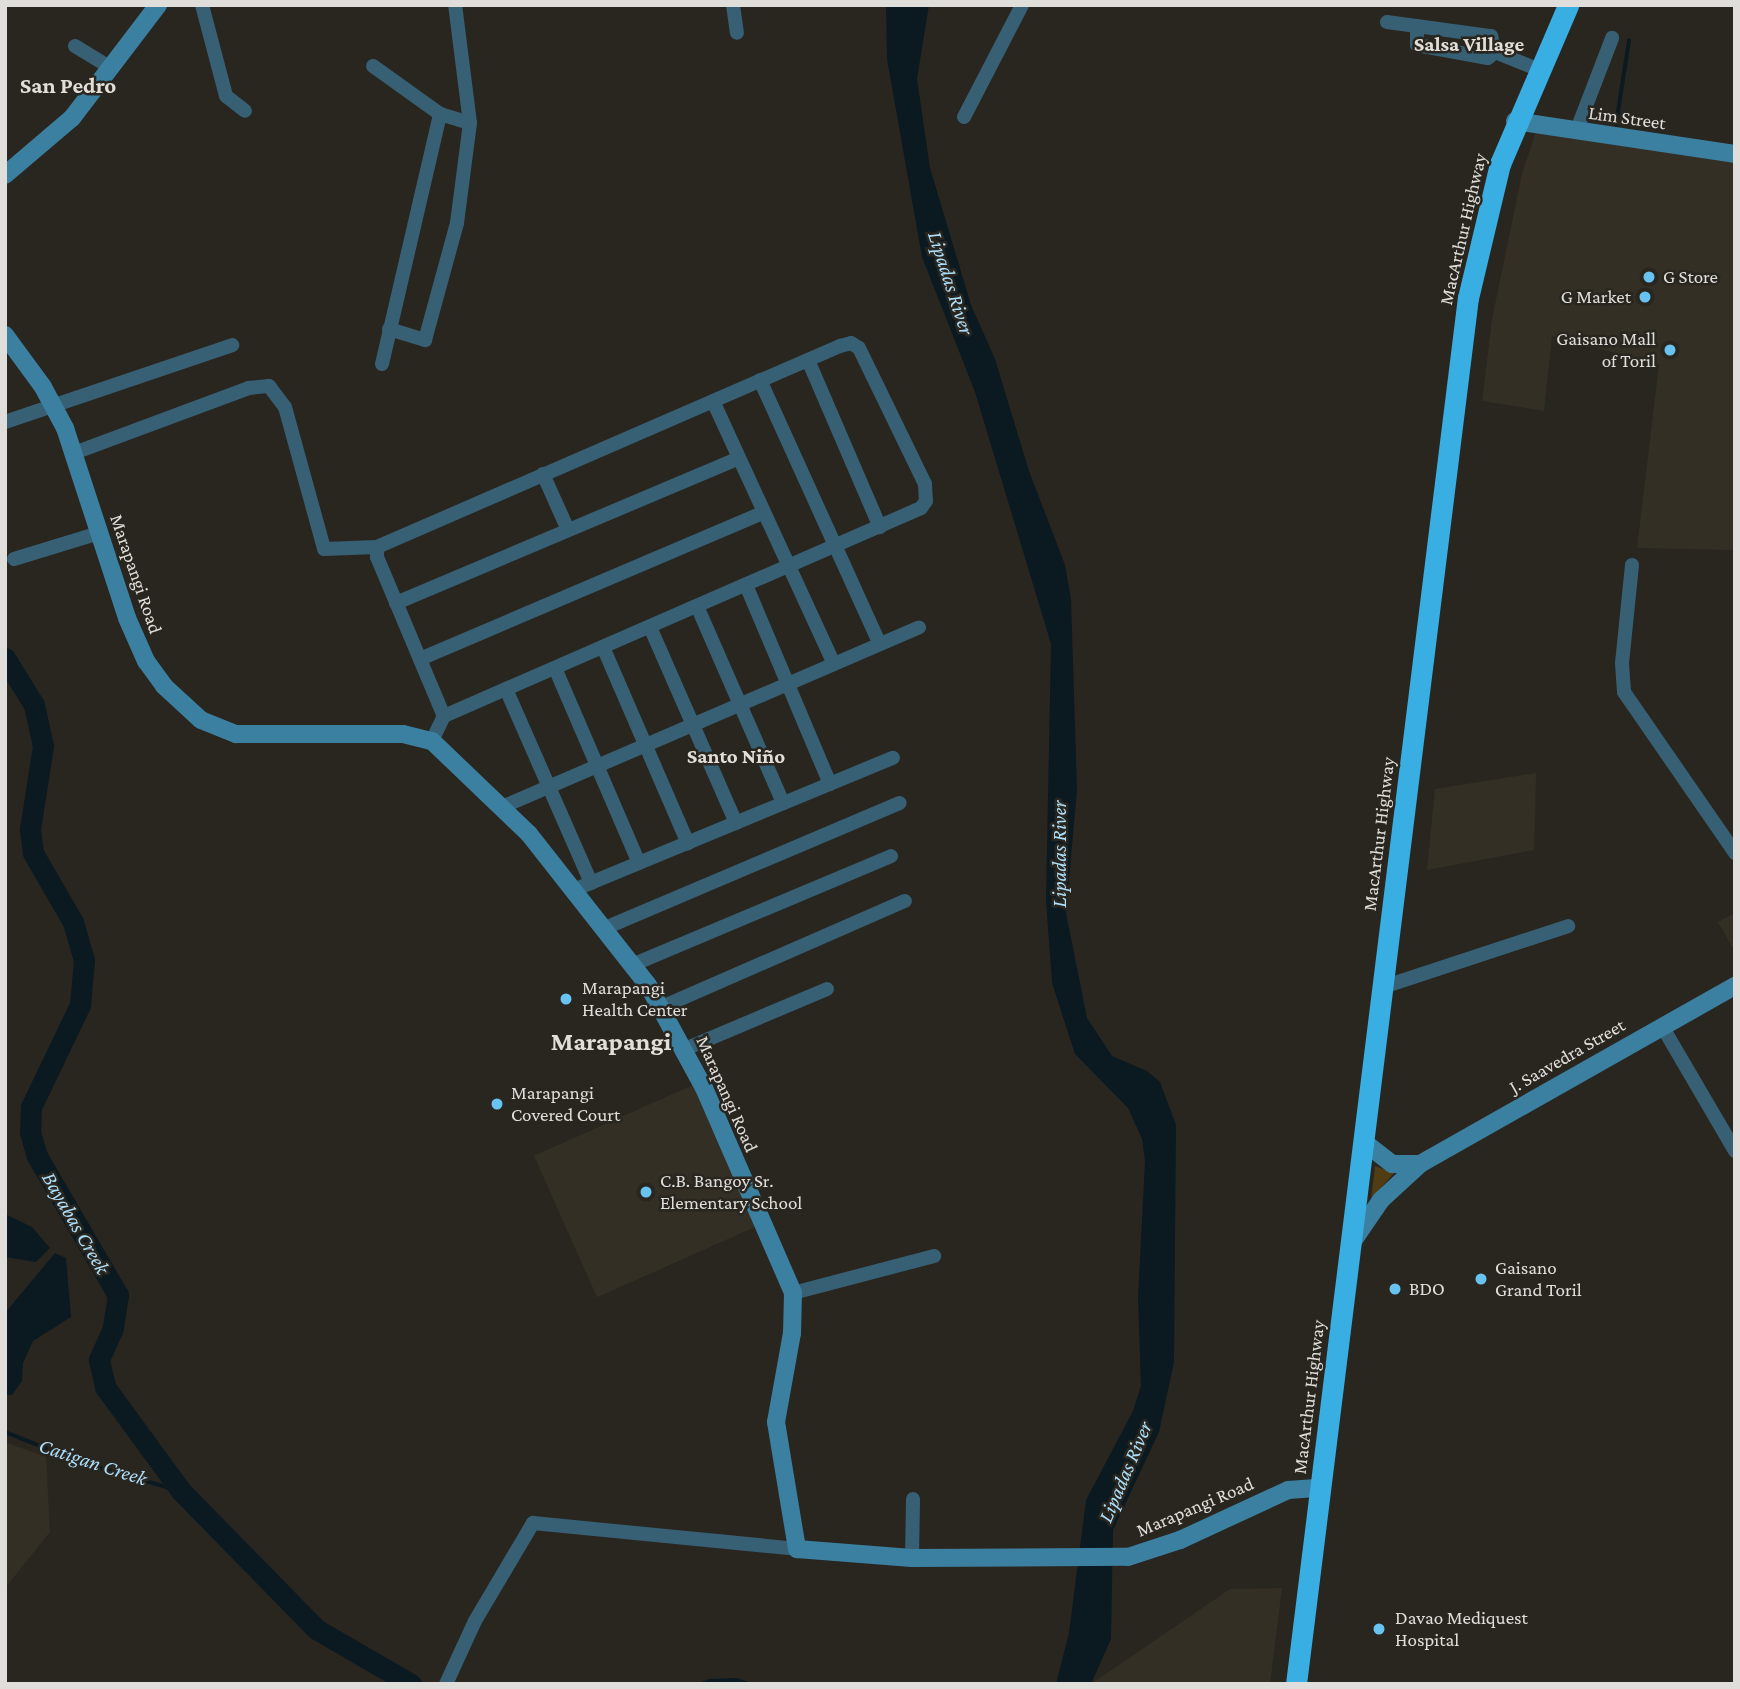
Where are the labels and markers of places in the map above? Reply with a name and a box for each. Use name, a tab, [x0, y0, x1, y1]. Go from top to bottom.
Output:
place label: G Store	[1663, 266, 1718, 288]
marker: G Store	[1641, 269, 1657, 285]
place label: G Market	[1561, 286, 1631, 308]
marker: G Market	[1637, 289, 1653, 305]
place label: Gaisano Mall of Toril	[1556, 328, 1656, 372]
marker: Gaisano Mall of Toril	[1662, 342, 1678, 358]
place label: Marapangi Health Center	[582, 977, 688, 1021]
marker: Marapangi Health Center	[556, 989, 576, 1009]
place label: Marapangi Covered Court	[511, 1082, 620, 1126]
marker: Marapangi Covered Court	[489, 1096, 505, 1112]
place label: C.B. Bangoy Sr. Elementary School	[660, 1170, 802, 1214]
marker: C.B. Bangoy Sr. Elementary School	[638, 1184, 654, 1200]
place label: Gaisano Grand Toril	[1495, 1257, 1582, 1301]
marker: Gaisano Grand Toril	[1473, 1271, 1489, 1287]
place label: BDO	[1409, 1278, 1445, 1300]
marker: BDO	[1387, 1281, 1403, 1297]
place label: Davao Mediquest Hospital	[1395, 1607, 1528, 1651]
marker: Davao Mediquest Hospital	[1369, 1619, 1389, 1639]

